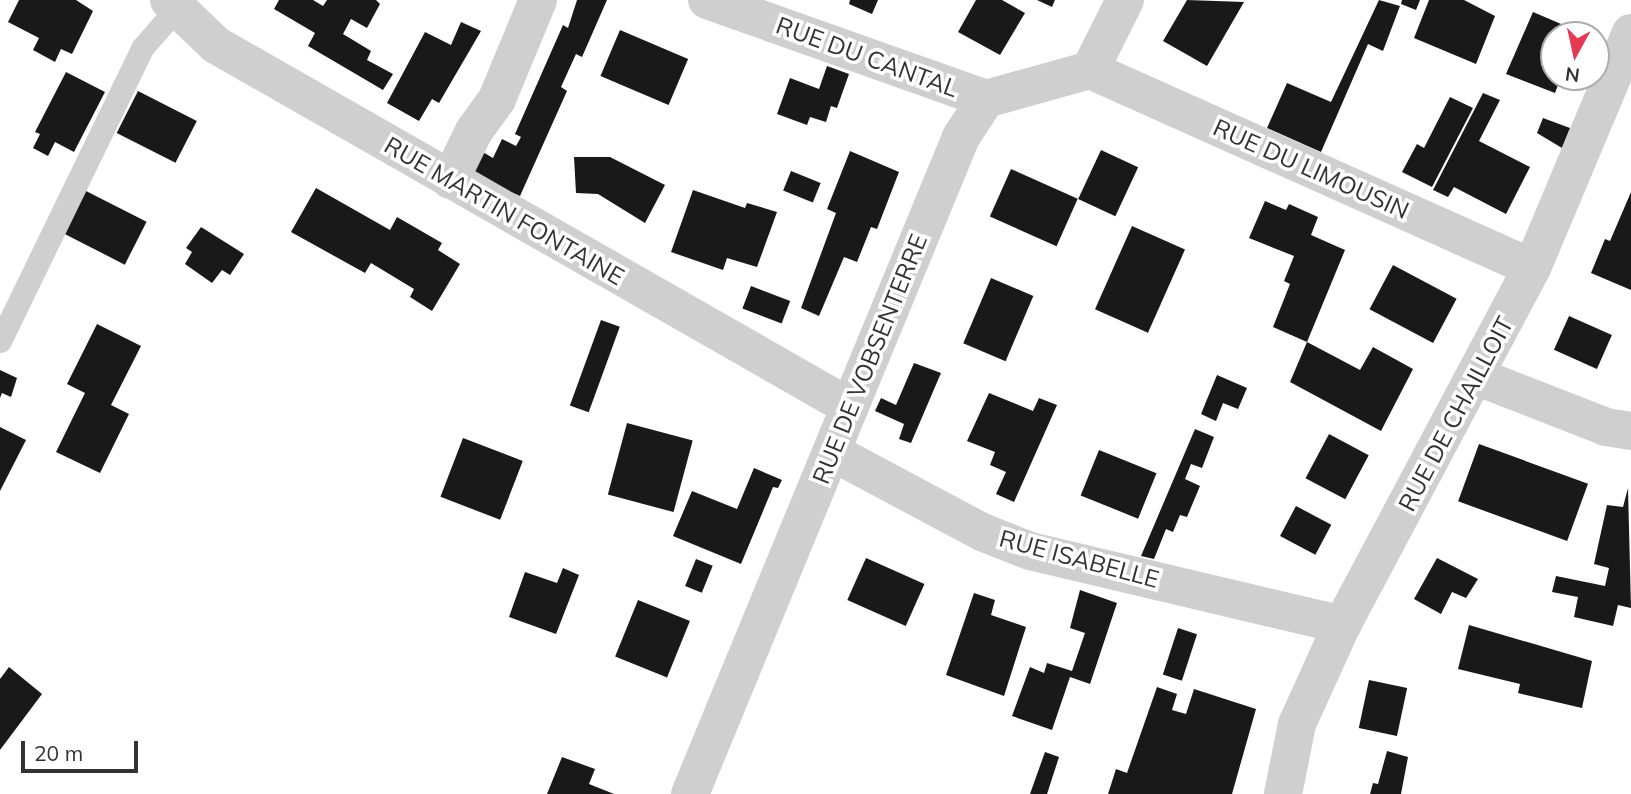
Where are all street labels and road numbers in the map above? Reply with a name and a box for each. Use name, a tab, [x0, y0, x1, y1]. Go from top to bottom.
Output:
street label: RUE DU CANTAL	[772, 11, 962, 103]
street label: RUE DU LIMOUSIN	[1209, 113, 1413, 225]
street label: RUE MARTIN FONTAINE	[379, 131, 629, 291]
street label: RUE DE VOBSENTERRE	[807, 230, 933, 488]
street label: RUE DE CHAILLOIT	[1393, 312, 1519, 516]
street label: RUE ISABELLE	[996, 524, 1162, 594]

